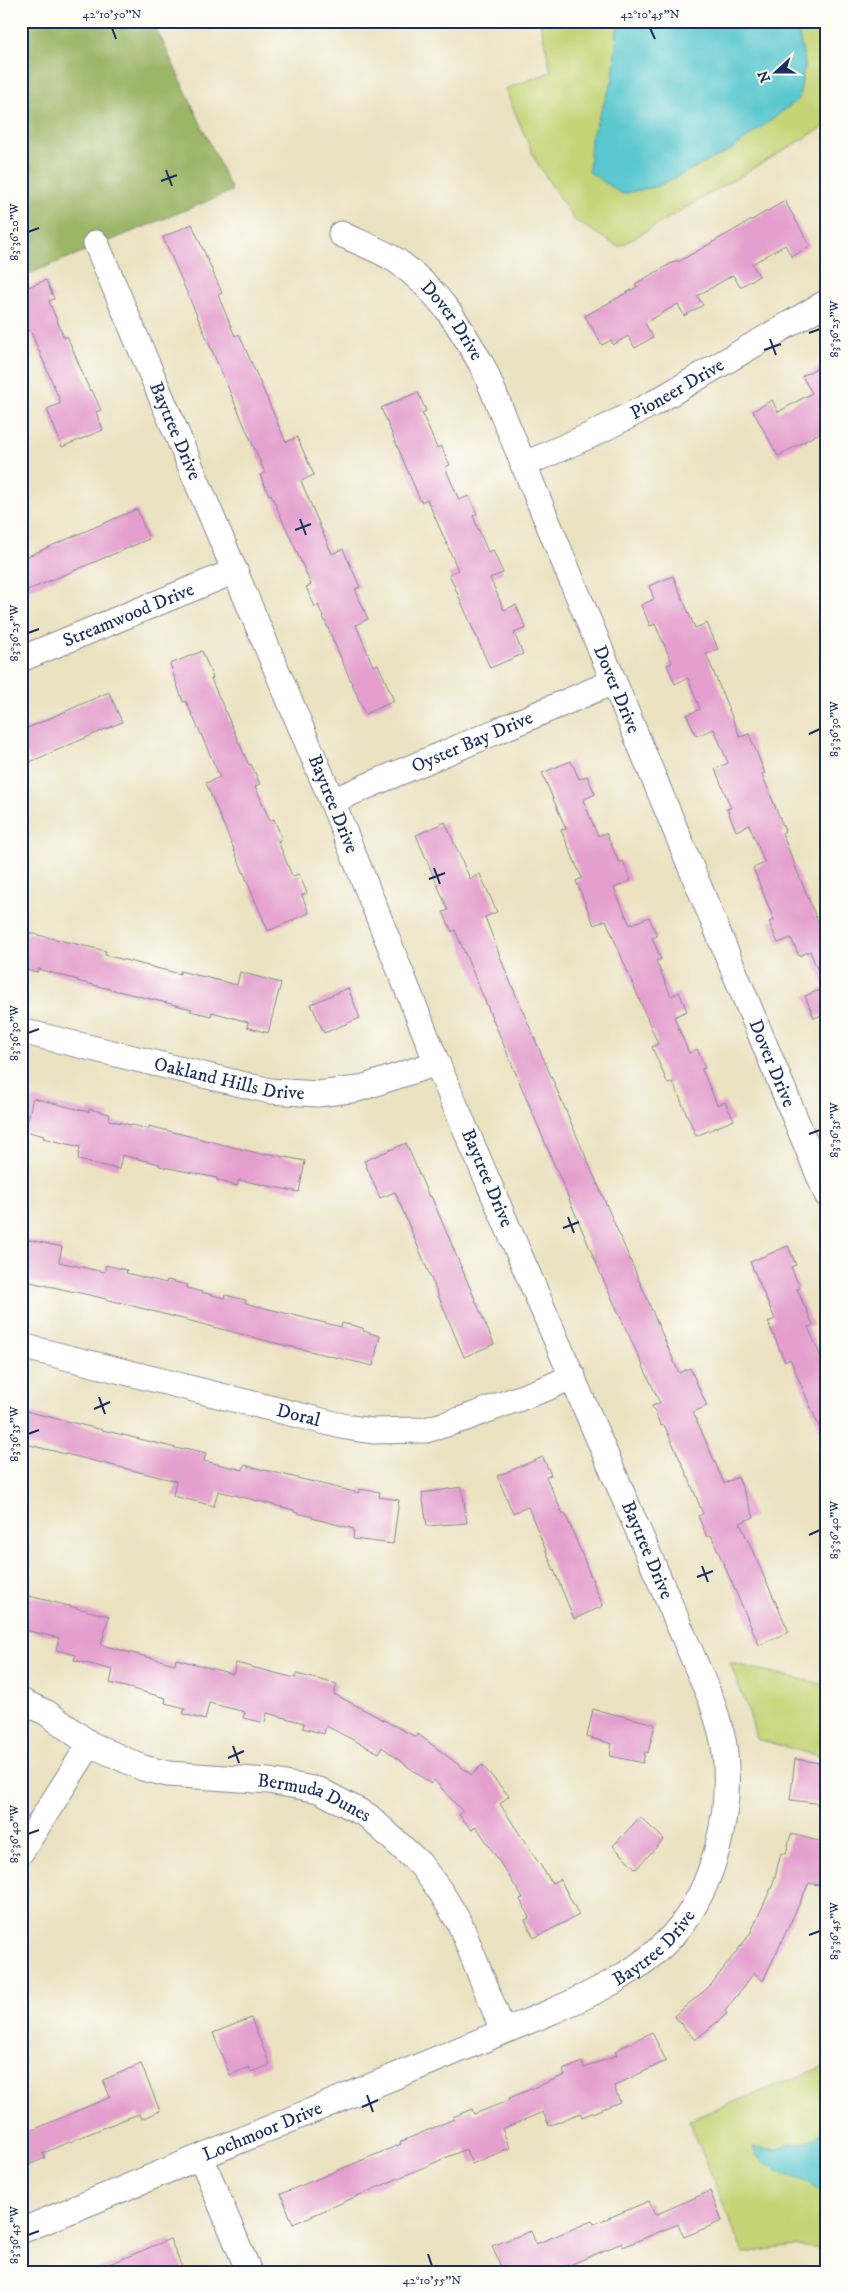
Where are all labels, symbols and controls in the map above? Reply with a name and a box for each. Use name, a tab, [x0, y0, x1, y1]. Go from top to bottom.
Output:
text: 42°10'50"N	[83, 7, 142, 22]
text: 42°10'45"N	[620, 7, 680, 22]
north arrow	[750, 48, 800, 98]
text: N	[754, 67, 775, 85]
text: 83°36'20"W	[7, 202, 22, 261]
street label: Dover Drive	[416, 275, 488, 364]
text: 83°36'25"W	[827, 300, 842, 357]
street label: Pioneer Drive	[626, 353, 728, 425]
street label: Baytree Drive	[144, 379, 206, 484]
street label: Streamwood Drive	[59, 578, 197, 652]
text: 83°36'25"W	[7, 604, 22, 661]
street label: Dover Drive	[588, 642, 645, 737]
text: 83°36'30"W	[827, 700, 842, 757]
street label: Oyster Bay Drive	[408, 706, 536, 778]
street label: Baytree Drive	[303, 751, 363, 857]
text: 83°36'30"W	[7, 1004, 22, 1061]
street label: Dover Drive	[744, 1016, 801, 1111]
street label: Oakland Hills Drive	[152, 1052, 305, 1105]
text: 83°36'35"W	[827, 1101, 842, 1158]
street label: Baytree Drive	[456, 1126, 518, 1231]
street label: Doral	[274, 1399, 323, 1432]
text: 83°36'35"W	[7, 1405, 22, 1462]
street label: Baytree Drive	[616, 1498, 678, 1603]
text: 83°36'40"W	[827, 1500, 842, 1559]
street label: Bermuda Dunes	[257, 1769, 375, 1827]
text: 83°36'40"W	[7, 1804, 22, 1863]
text: 83°36'45"W	[827, 1901, 842, 1960]
street label: Baytree Drive	[608, 1905, 700, 1991]
street label: Lochmoor Drive	[199, 2096, 326, 2166]
text: 83°36'45"W	[7, 2205, 22, 2264]
text: 42°10'55"N	[403, 2273, 461, 2288]

